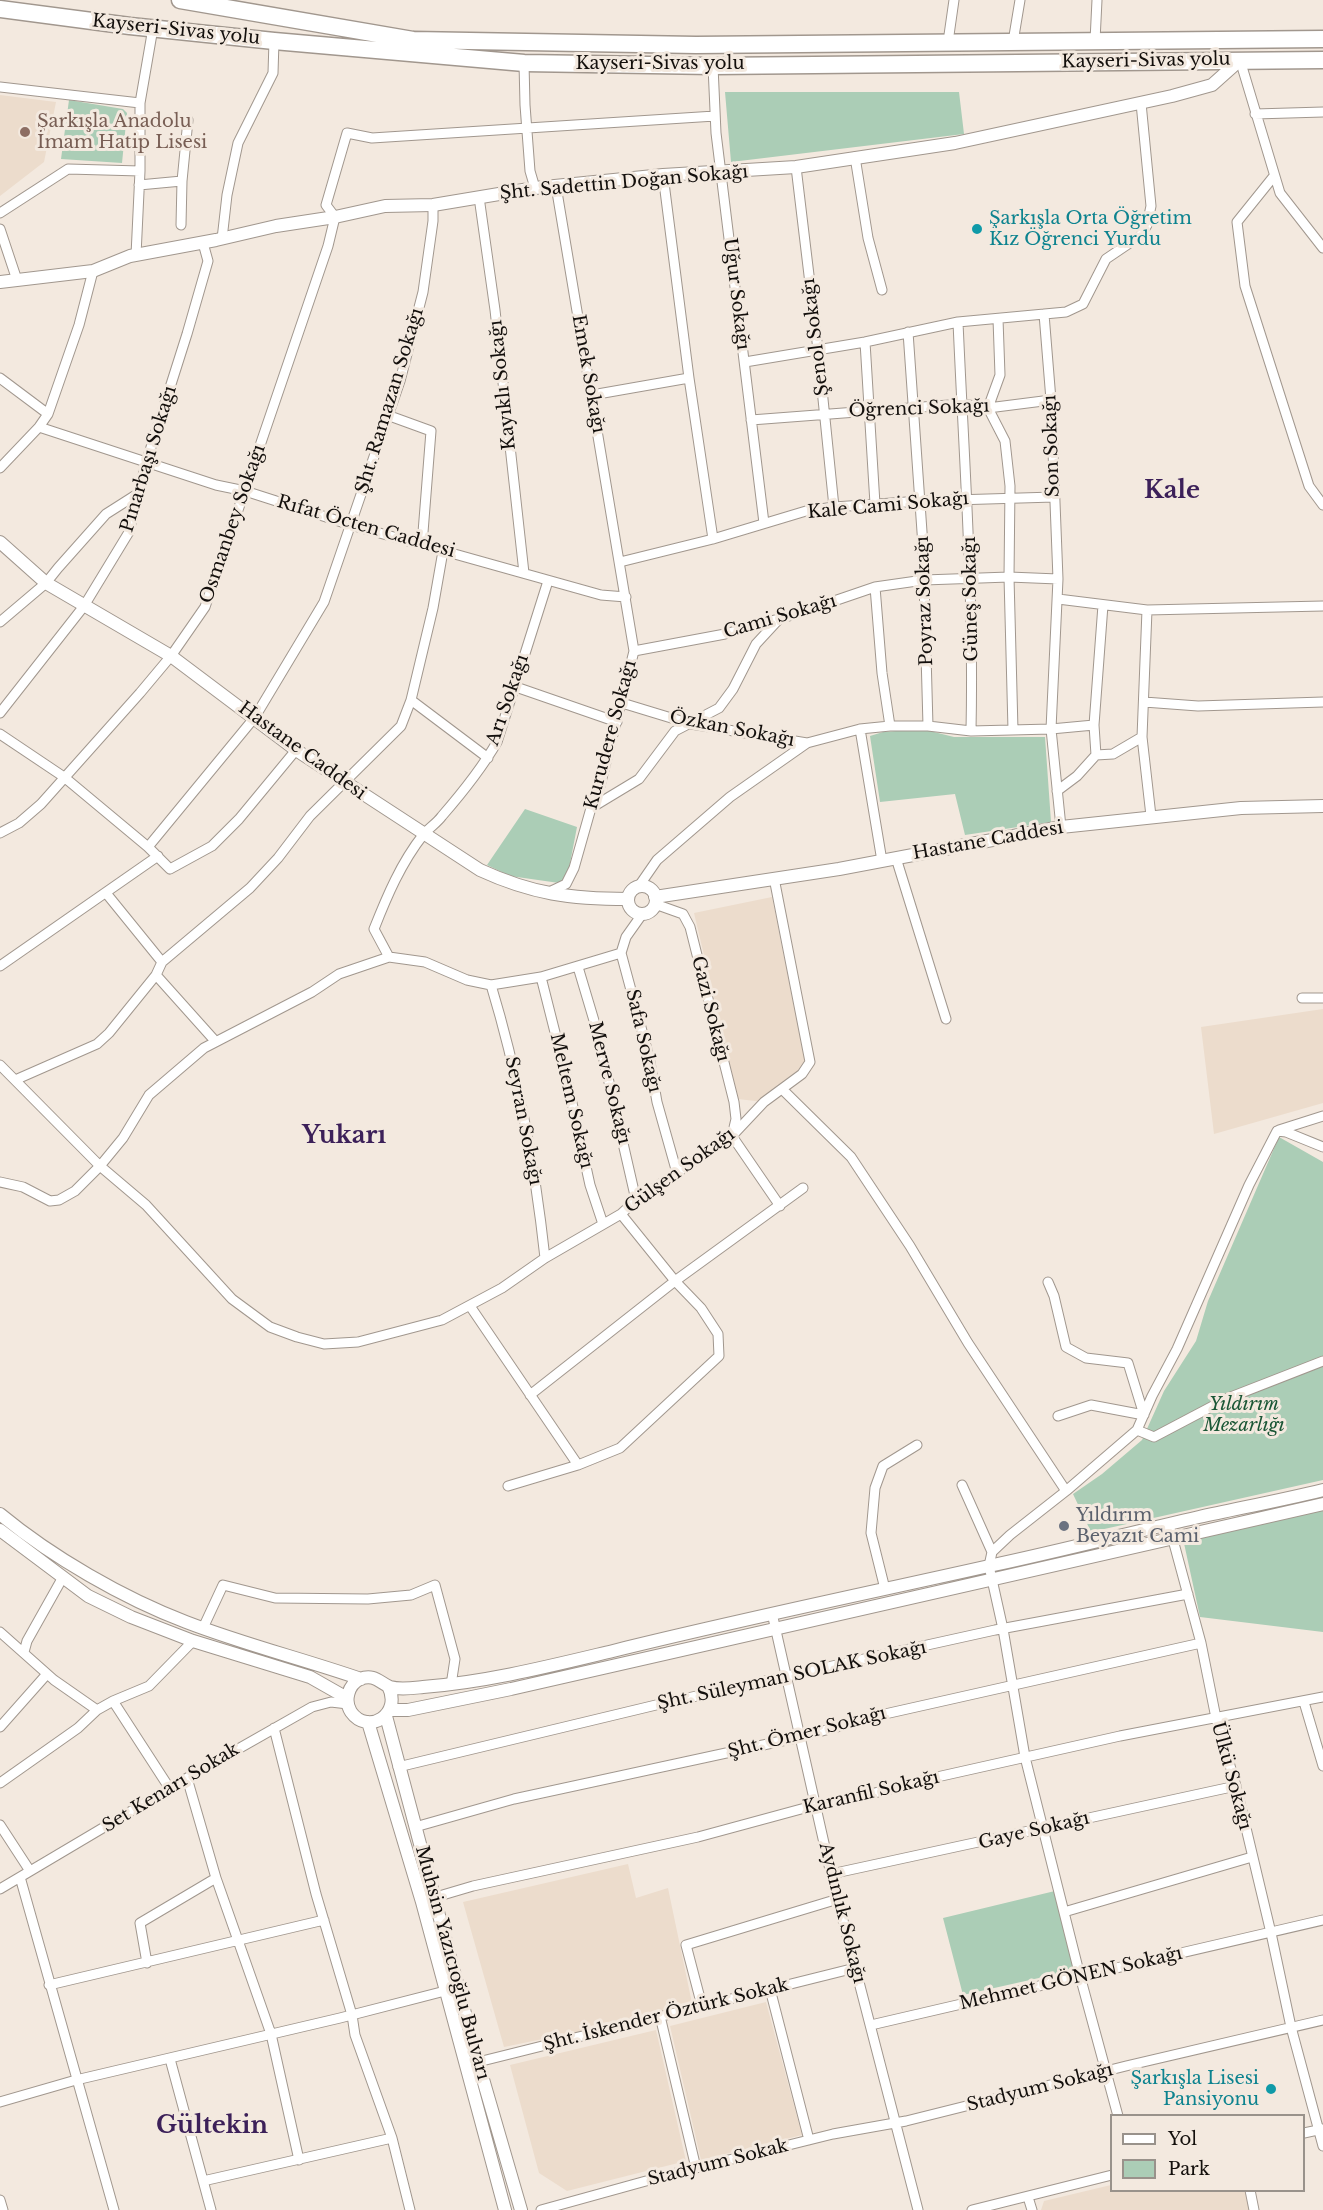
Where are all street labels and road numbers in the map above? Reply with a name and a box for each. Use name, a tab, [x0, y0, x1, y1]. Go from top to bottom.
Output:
street label: Kayseri-Sivas yolu	[91, 10, 261, 50]
street label: Kayseri-Sivas yolu	[1061, 49, 1231, 73]
street label: Kayseri-Sivas yolu	[576, 53, 744, 75]
street label: Şht. Sadettin Doğan Sokağı	[499, 161, 749, 205]
street label: Uğur Sokağı	[718, 237, 754, 351]
street label: Şenol Sokağı	[798, 277, 834, 397]
street label: Şht. Ramazan Sokağı	[351, 306, 429, 496]
street label: Emek Sokağı	[567, 313, 609, 435]
street label: Kayıklı Sokağı	[485, 319, 521, 451]
street label: Pınarbaşı Sokağı	[116, 383, 182, 535]
street label: Son Sokağı	[1039, 394, 1065, 498]
street label: Öğrenci Sokağı	[848, 396, 990, 422]
street label: Osmanbey Sokağı	[196, 442, 270, 606]
street label: Kale Cami Sokağı	[807, 488, 969, 524]
street label: Rıfat Öcten Caddesi	[274, 491, 458, 563]
street label: Poyraz Sokağı	[912, 536, 938, 666]
street label: Güneş Sokağı	[959, 536, 983, 662]
street label: Cami Sokağı	[721, 591, 839, 643]
street label: Arı Sokağı	[482, 652, 534, 748]
street label: Kurudere Sokağı	[581, 658, 641, 812]
street label: Hastane Caddesi	[234, 697, 370, 805]
street label: Özkan Sokağı	[668, 706, 796, 752]
street label: Hastane Caddesi	[911, 817, 1065, 865]
street label: Gazi Sokağı	[686, 954, 734, 1064]
street label: Safa Sokağı	[621, 987, 665, 1095]
street label: Merve Sokağı	[583, 1020, 635, 1146]
street label: Meltem Sokağı	[545, 1031, 597, 1171]
street label: Seyran Sokağı	[500, 1055, 546, 1187]
street label: Gülşen Sokağı	[621, 1124, 739, 1218]
street label: Şht. Süleyman SOLAK Sokağı	[655, 1637, 929, 1715]
street label: Şht. Ömer Sokağı	[726, 1703, 888, 1763]
street label: Ülkü Sokağı	[1206, 1720, 1256, 1832]
street label: Set Kenarı Sokak	[99, 1739, 243, 1837]
street label: Karanfil Sokağı	[801, 1767, 941, 1819]
street label: Gaye Sokağı	[976, 1808, 1092, 1854]
street label: Aydınlık Sokağı	[814, 1840, 870, 1986]
street label: Muhsin Yazıcıoğlu Bulvarı	[410, 1844, 494, 2082]
street label: Mehmet GÖNEN Sokağı	[957, 1943, 1185, 2015]
street label: Şht. İskender Öztürk Sokak	[541, 1974, 791, 2056]
street label: Stadyum Sokağı	[965, 2059, 1115, 2117]
street label: Stadyum Sokak	[646, 2135, 790, 2191]

